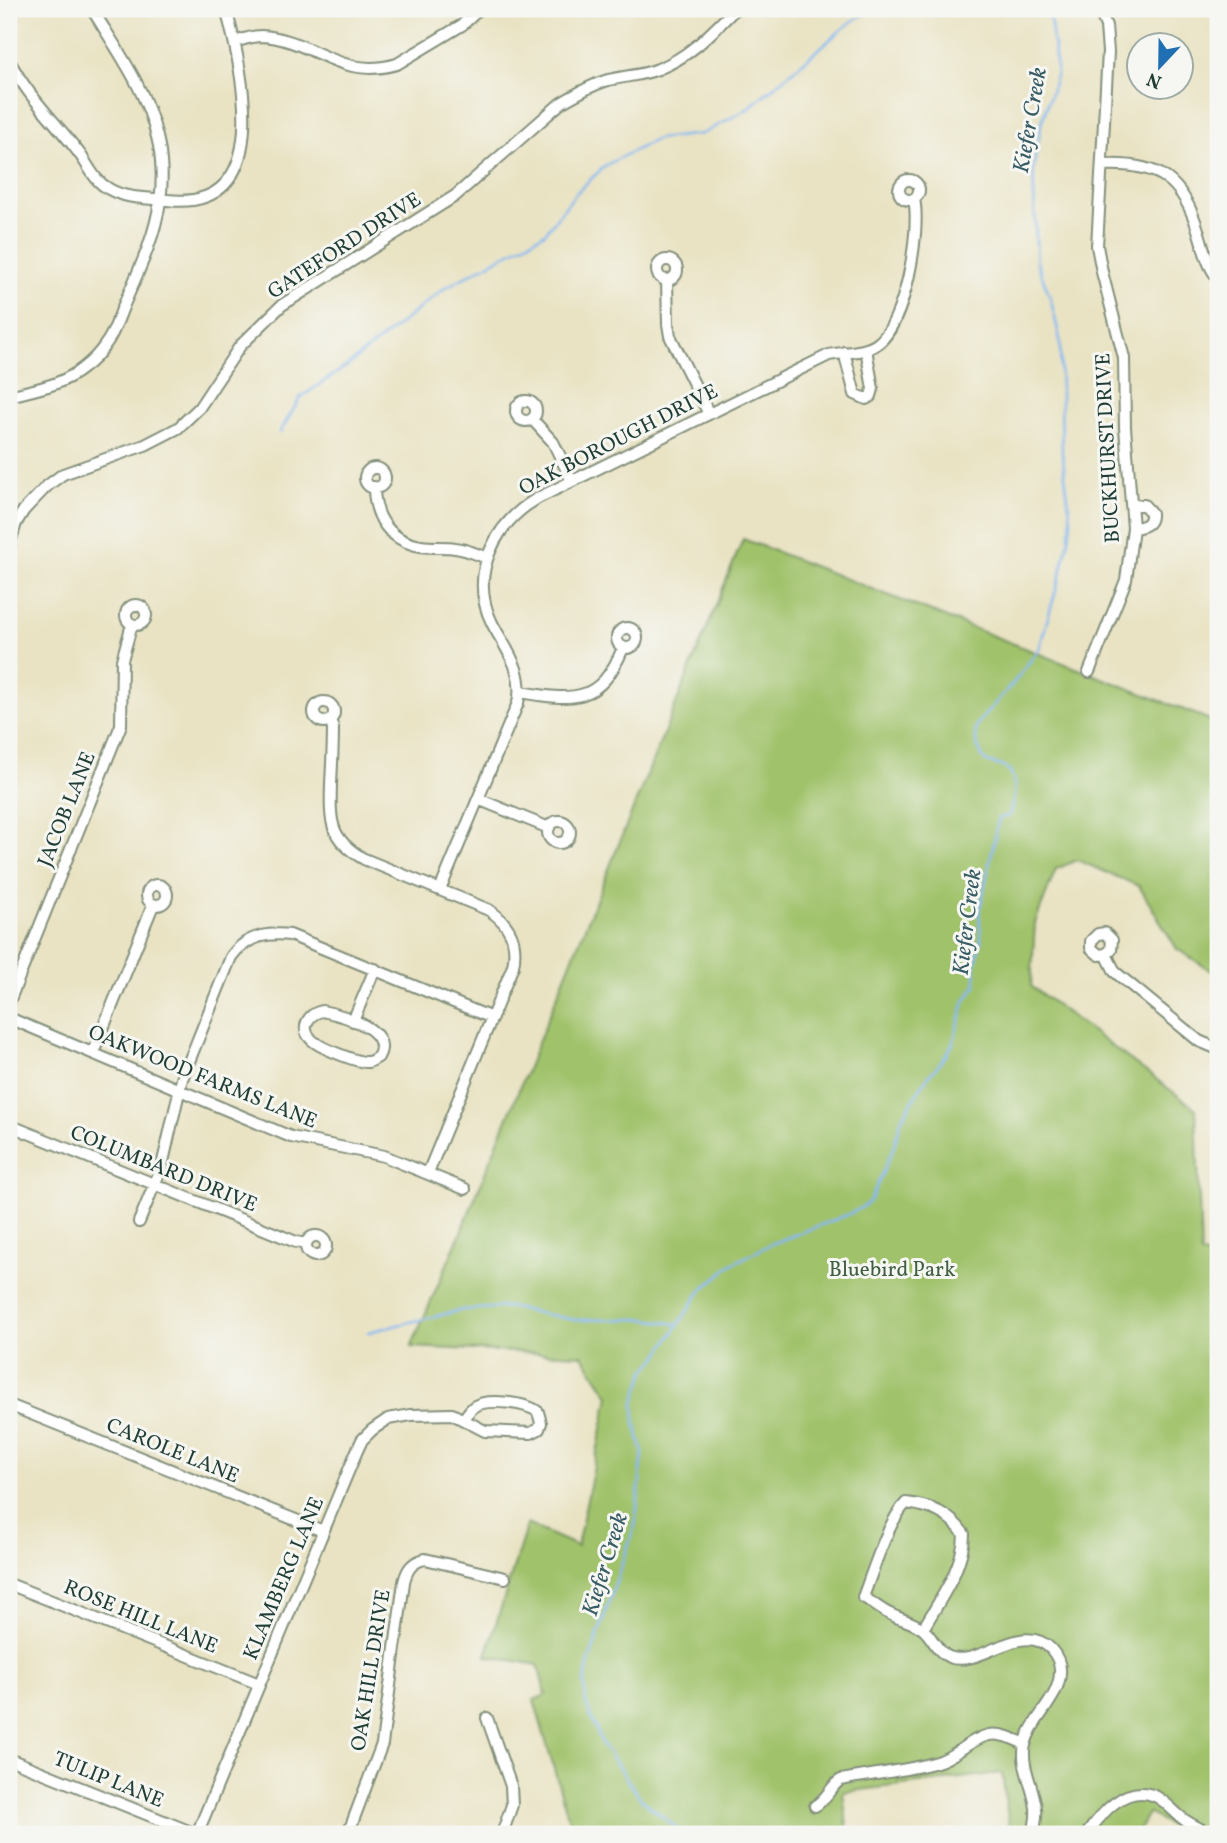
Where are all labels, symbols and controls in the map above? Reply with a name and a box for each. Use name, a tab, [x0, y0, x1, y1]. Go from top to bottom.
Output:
north arrow	[1126, 32, 1196, 102]
water label: Kiefer Creek	[1006, 65, 1056, 176]
text: N	[1143, 65, 1166, 95]
street label: GATEFORD DRIVE	[262, 186, 427, 307]
street label: BUCKHURST DRIVE	[1089, 352, 1128, 544]
street label: OAK BOROUGH DRIVE	[514, 377, 723, 503]
street label: JACOB LANE	[31, 748, 104, 872]
water label: Kiefer Creek	[946, 867, 990, 977]
street label: OAKWOOD FARMS LANE	[84, 1018, 321, 1137]
street label: COLUMBARD DRIVE	[66, 1119, 261, 1220]
park label: Bluebird Park	[829, 1256, 956, 1285]
street label: CAROLE LANE	[102, 1412, 243, 1491]
street label: KLAMBERG LANE	[237, 1493, 332, 1665]
water label: Kiefer Creek	[575, 1509, 637, 1620]
street label: ROSE HILL LANE	[59, 1573, 222, 1662]
street label: OAK HILL DRIVE	[344, 1587, 399, 1753]
street label: TULIP LANE	[49, 1745, 168, 1816]

